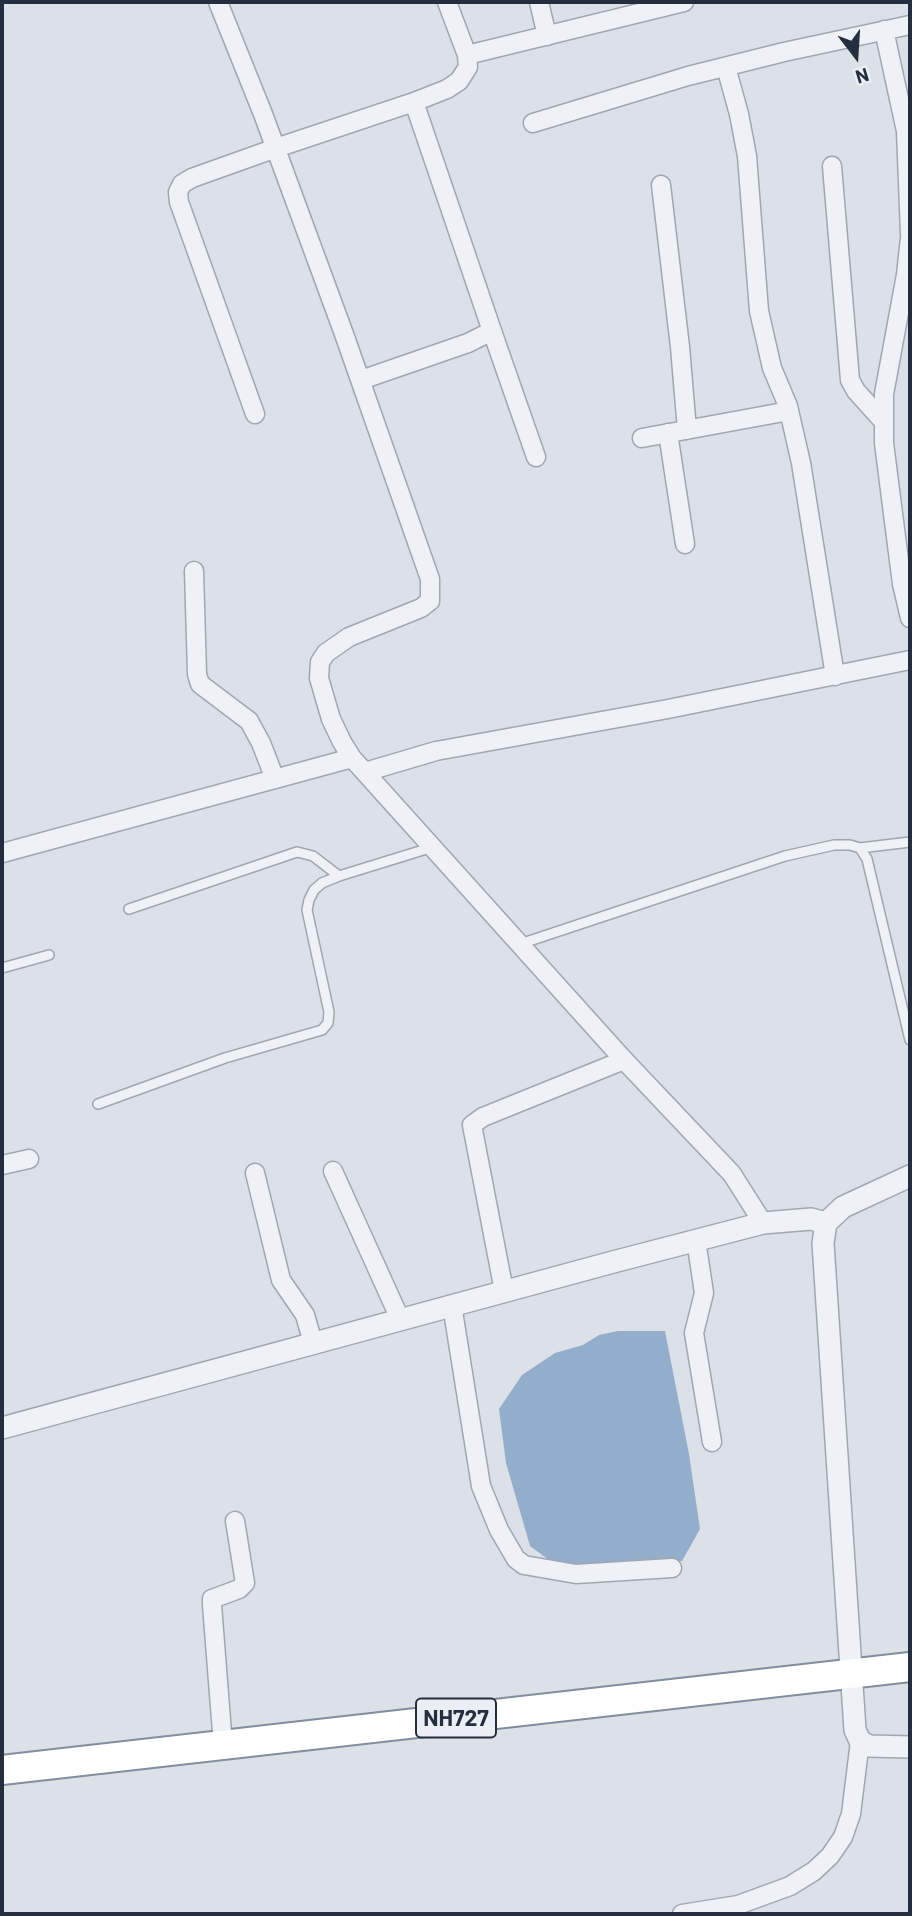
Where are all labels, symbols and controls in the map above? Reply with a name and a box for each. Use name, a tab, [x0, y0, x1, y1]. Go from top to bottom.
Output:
north arrow	[821, 21, 891, 91]
text: N	[853, 64, 872, 89]
road number: NH727	[416, 1698, 496, 1737]

